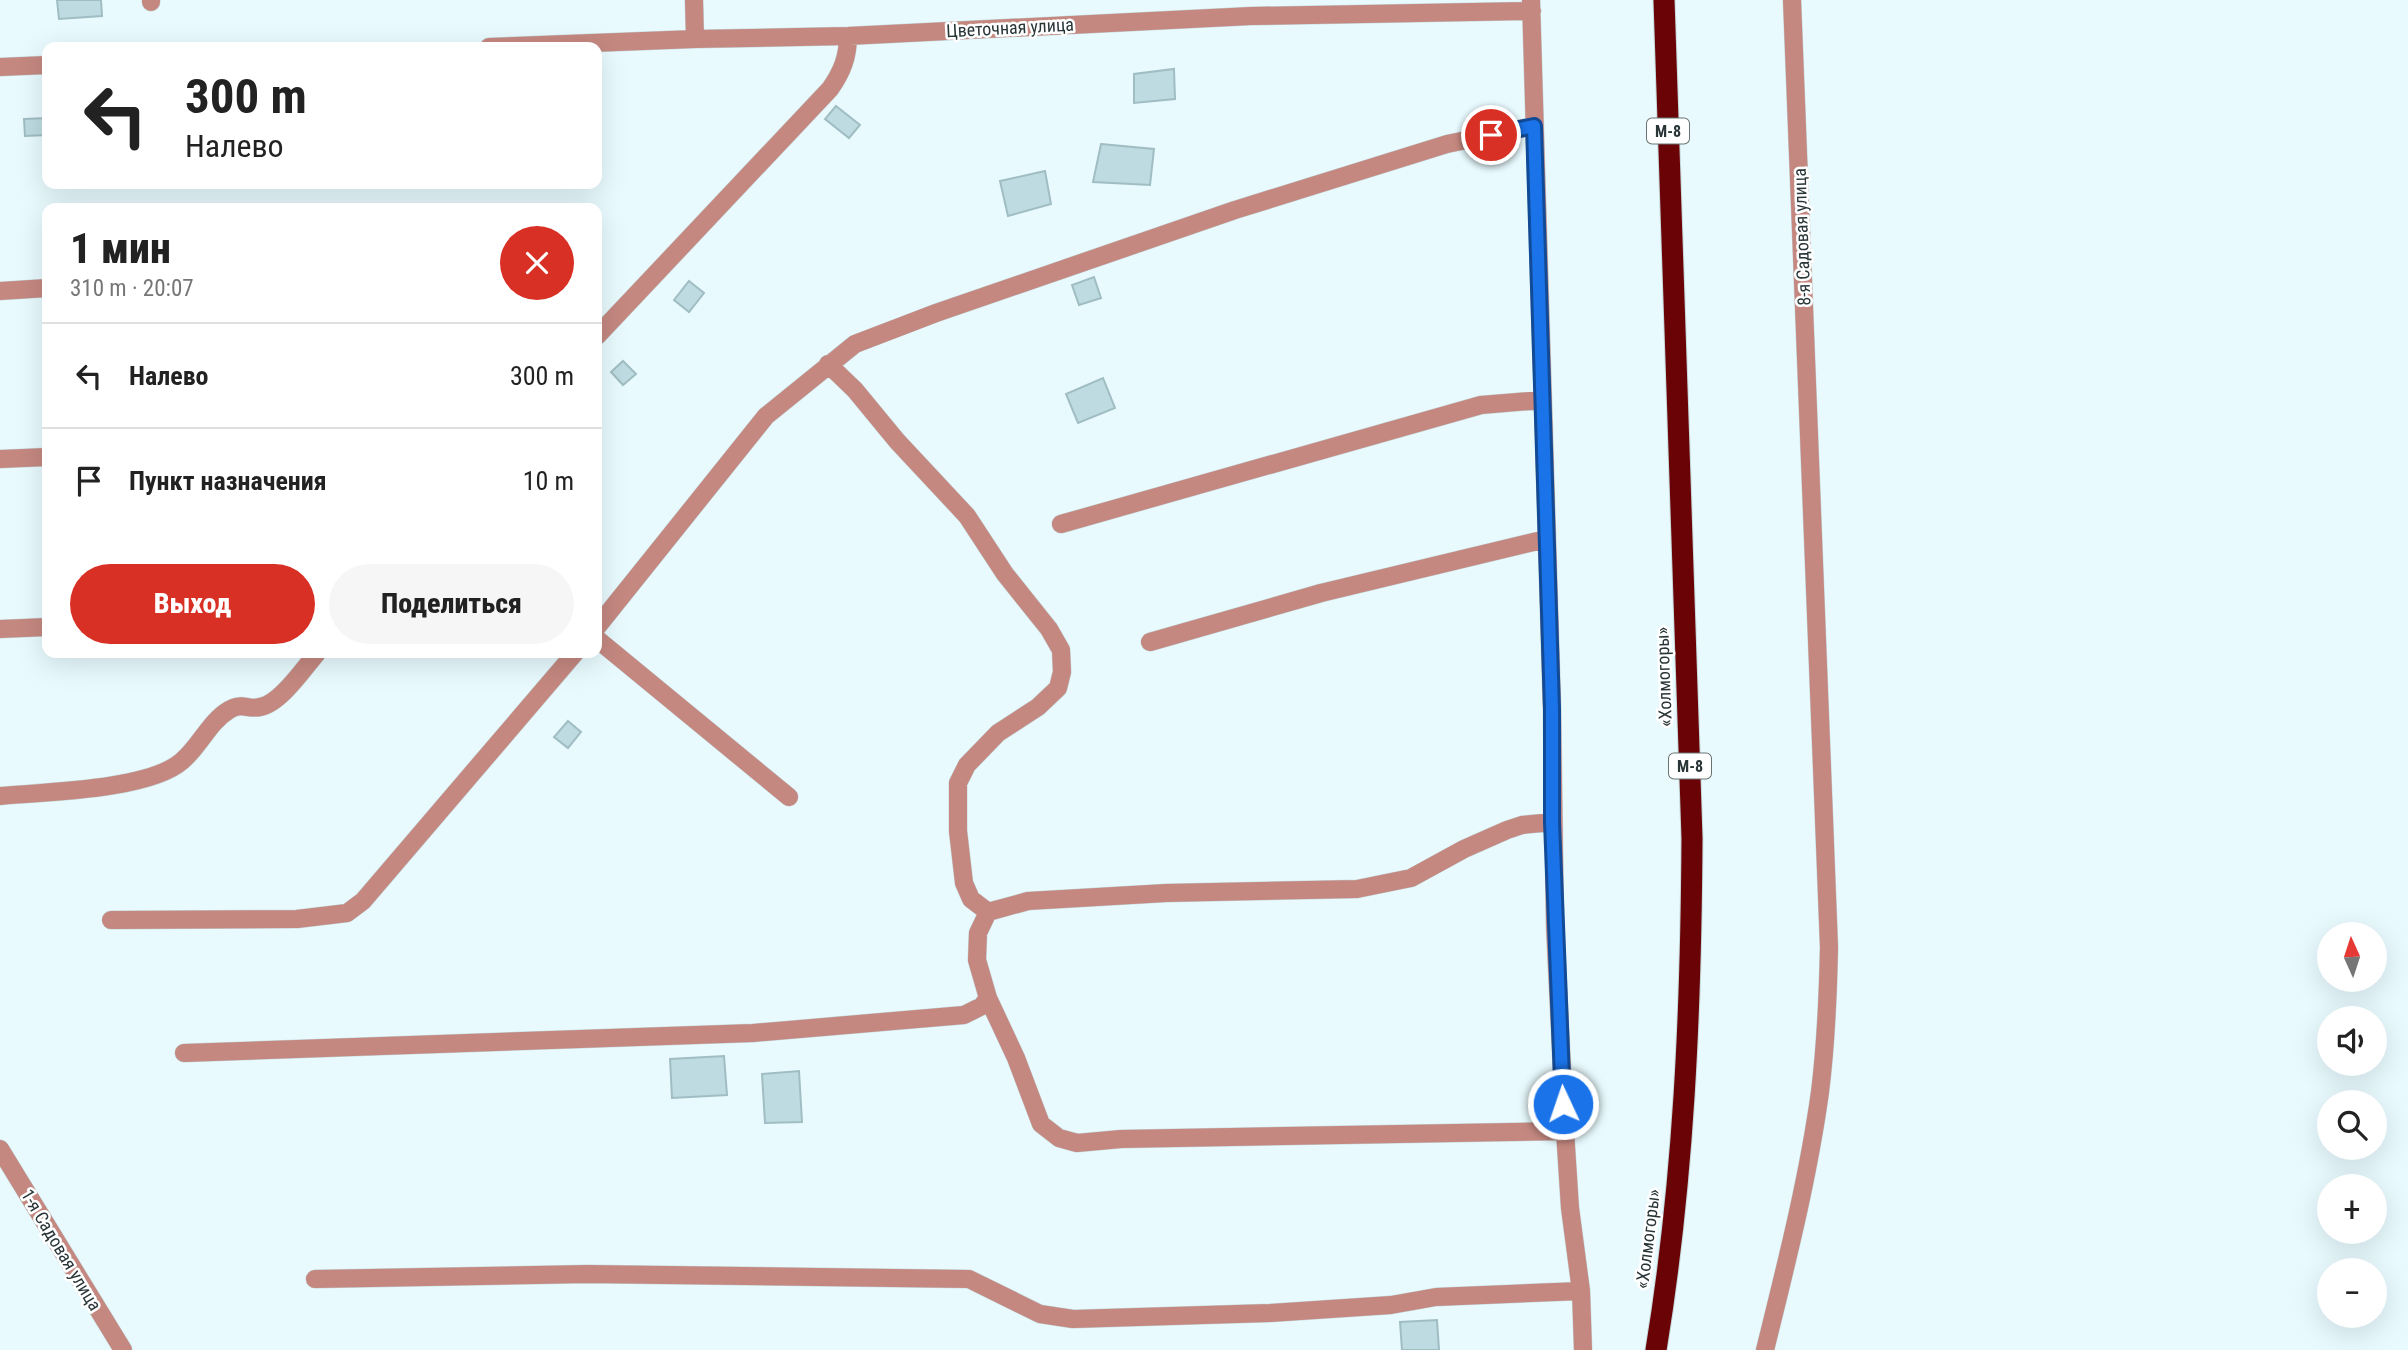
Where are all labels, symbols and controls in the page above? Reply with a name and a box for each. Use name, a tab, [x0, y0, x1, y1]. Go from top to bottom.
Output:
street label: Цветочная улица	[945, 14, 1074, 41]
text: 300 m	[185, 68, 307, 125]
icon: left	[70, 70, 161, 161]
pin	[1461, 105, 1521, 165]
icon: arrive	[1472, 116, 1510, 154]
road number: М-8	[1647, 119, 1689, 144]
text: Налево	[185, 127, 284, 165]
street label: 8-я Садовая улица	[1789, 168, 1814, 306]
text: 1 мин	[70, 224, 171, 273]
button: close	[500, 226, 574, 300]
text: 310 m · 20:07	[70, 275, 194, 302]
icon: left	[70, 357, 108, 395]
text: Налево	[129, 361, 209, 391]
text: 300 m	[510, 361, 574, 391]
icon: arrive	[70, 462, 108, 500]
text: Пункт назначения	[129, 466, 327, 496]
text: 10 m	[523, 466, 574, 496]
button: Выход	[70, 564, 315, 644]
button: Поделиться	[329, 564, 574, 644]
street label: «Холмогоры»	[1651, 627, 1676, 727]
road number: М-8	[1669, 754, 1711, 778]
north arrow	[2317, 922, 2387, 992]
map controls	[2317, 922, 2387, 1328]
button: sound	[2317, 1006, 2387, 1076]
position arrow	[1526, 1067, 1600, 1141]
button: search	[2317, 1090, 2387, 1160]
button: +	[2317, 1174, 2387, 1244]
street label: 1-я Садовая улица	[17, 1185, 106, 1314]
street label: «Холмогоры»	[1631, 1188, 1664, 1290]
button: −	[2317, 1258, 2387, 1328]

